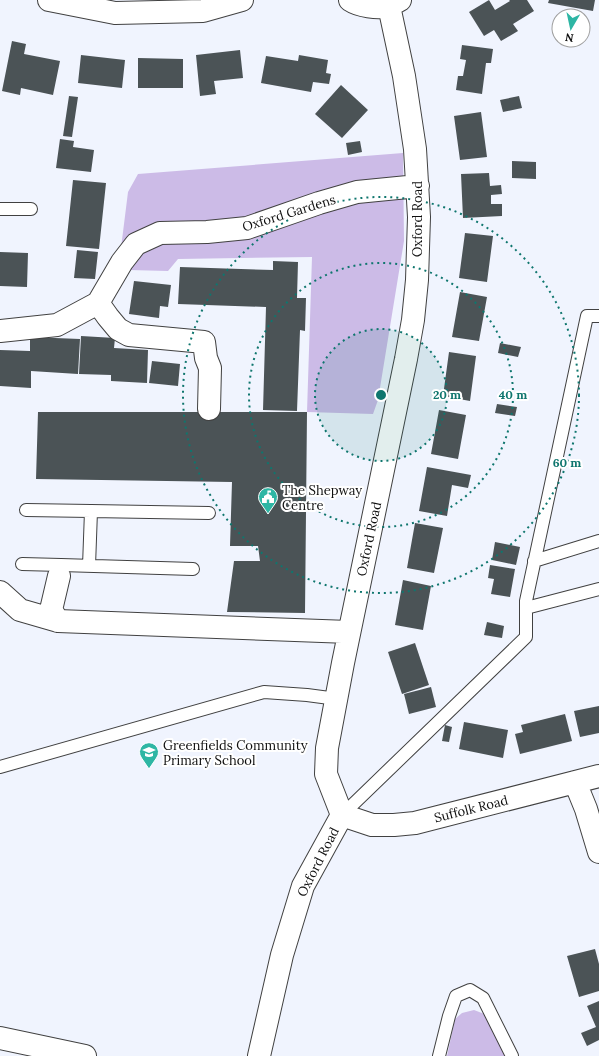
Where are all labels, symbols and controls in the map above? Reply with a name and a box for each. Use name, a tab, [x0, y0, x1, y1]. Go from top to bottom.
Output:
north arrow	[551, 8, 591, 48]
text: N	[564, 30, 575, 45]
street label: Oxford Road	[409, 181, 426, 257]
street label: Oxford Gardens	[240, 191, 338, 235]
text: 20 m	[433, 387, 461, 402]
text: 40 m	[499, 387, 527, 402]
centre of rings	[374, 388, 388, 402]
text: 60 m	[553, 455, 581, 470]
place label: The Shepway Centre	[282, 482, 362, 514]
public building icon: The Shepway Centre	[257, 486, 279, 514]
street label: Oxford Road	[353, 500, 385, 578]
place label: Greenfields Community Primary School	[163, 737, 308, 769]
school or university icon: Greenfields Community Primary School	[138, 741, 160, 769]
street label: Suffolk Road	[432, 792, 510, 826]
street label: Oxford Road	[293, 824, 343, 900]

